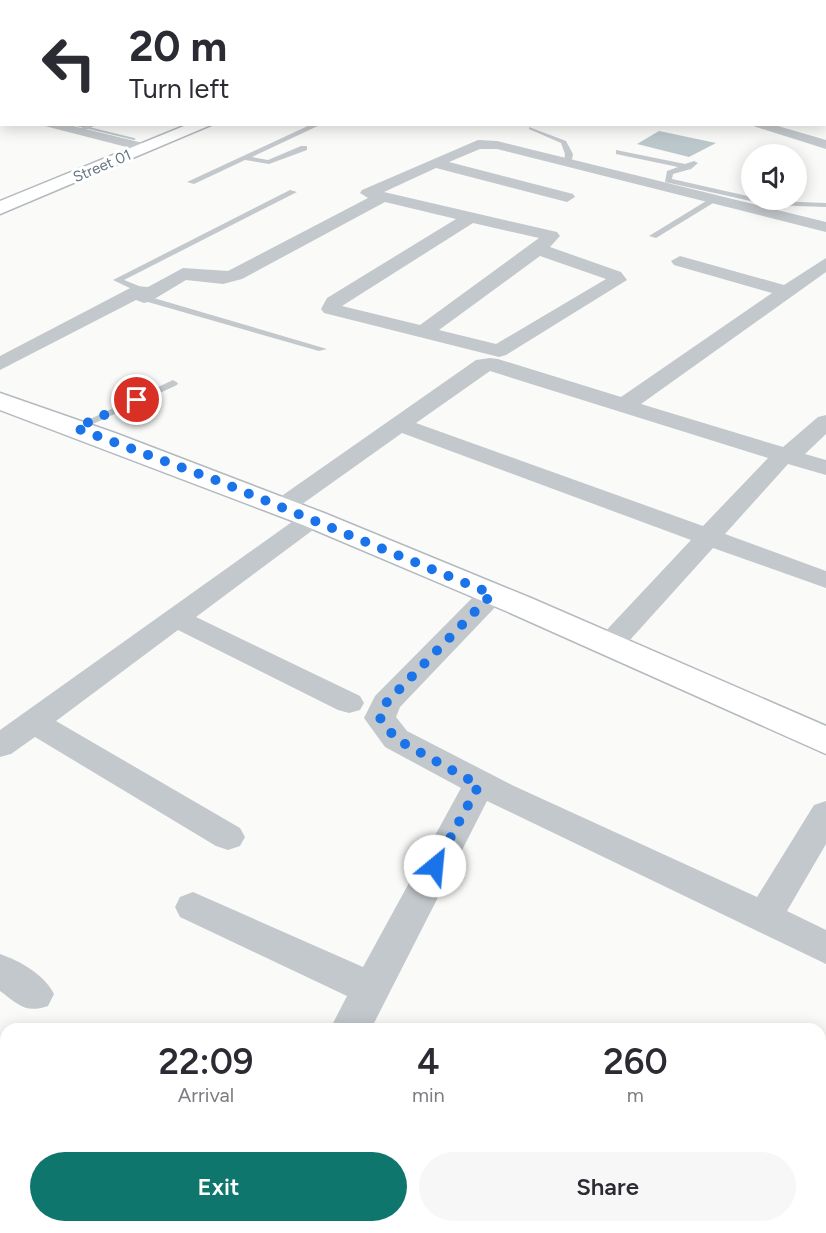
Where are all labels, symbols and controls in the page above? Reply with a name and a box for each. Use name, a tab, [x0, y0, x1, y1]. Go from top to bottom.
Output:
text: 20 m	[129, 21, 227, 72]
icon: left	[30, 24, 108, 102]
text: Turn left	[129, 72, 229, 105]
map controls	[741, 144, 807, 210]
button: sound	[741, 144, 807, 210]
street label: Street 01	[70, 146, 134, 186]
pin	[111, 374, 162, 425]
icon: arrive	[120, 383, 153, 416]
position arrow	[403, 834, 467, 898]
text: 22:09	[158, 1040, 254, 1083]
text: 4	[417, 1040, 440, 1083]
text: 260	[603, 1040, 668, 1083]
text: Arrival	[178, 1083, 234, 1107]
text: min	[412, 1083, 445, 1107]
text: m	[627, 1083, 644, 1107]
button: Exit	[30, 1152, 407, 1221]
button: Share	[419, 1152, 796, 1221]

